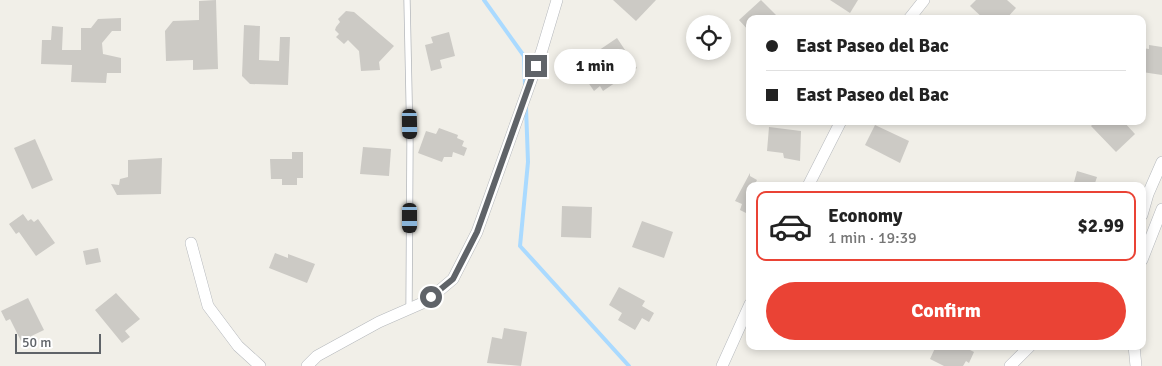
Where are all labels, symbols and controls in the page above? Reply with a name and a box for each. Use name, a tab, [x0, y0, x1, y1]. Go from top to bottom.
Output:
map controls	[686, 15, 731, 60]
button: locate	[686, 15, 731, 60]
text: East Paseo del Bac	[796, 34, 949, 58]
callout: 1 min	[554, 48, 636, 84]
route end	[525, 55, 547, 77]
text: 1 min	[576, 56, 614, 76]
text: East Paseo del Bac	[796, 83, 949, 107]
car	[402, 109, 417, 139]
car	[402, 203, 417, 233]
icon: car	[768, 204, 813, 249]
text: Economy	[828, 204, 902, 228]
text: $2.99	[1078, 214, 1124, 238]
text: 1 min · 19:39	[828, 228, 917, 248]
button: Confirm	[766, 282, 1126, 340]
route start	[420, 286, 442, 308]
scale bar	[15, 331, 101, 354]
text: 50 m	[22, 334, 51, 351]

